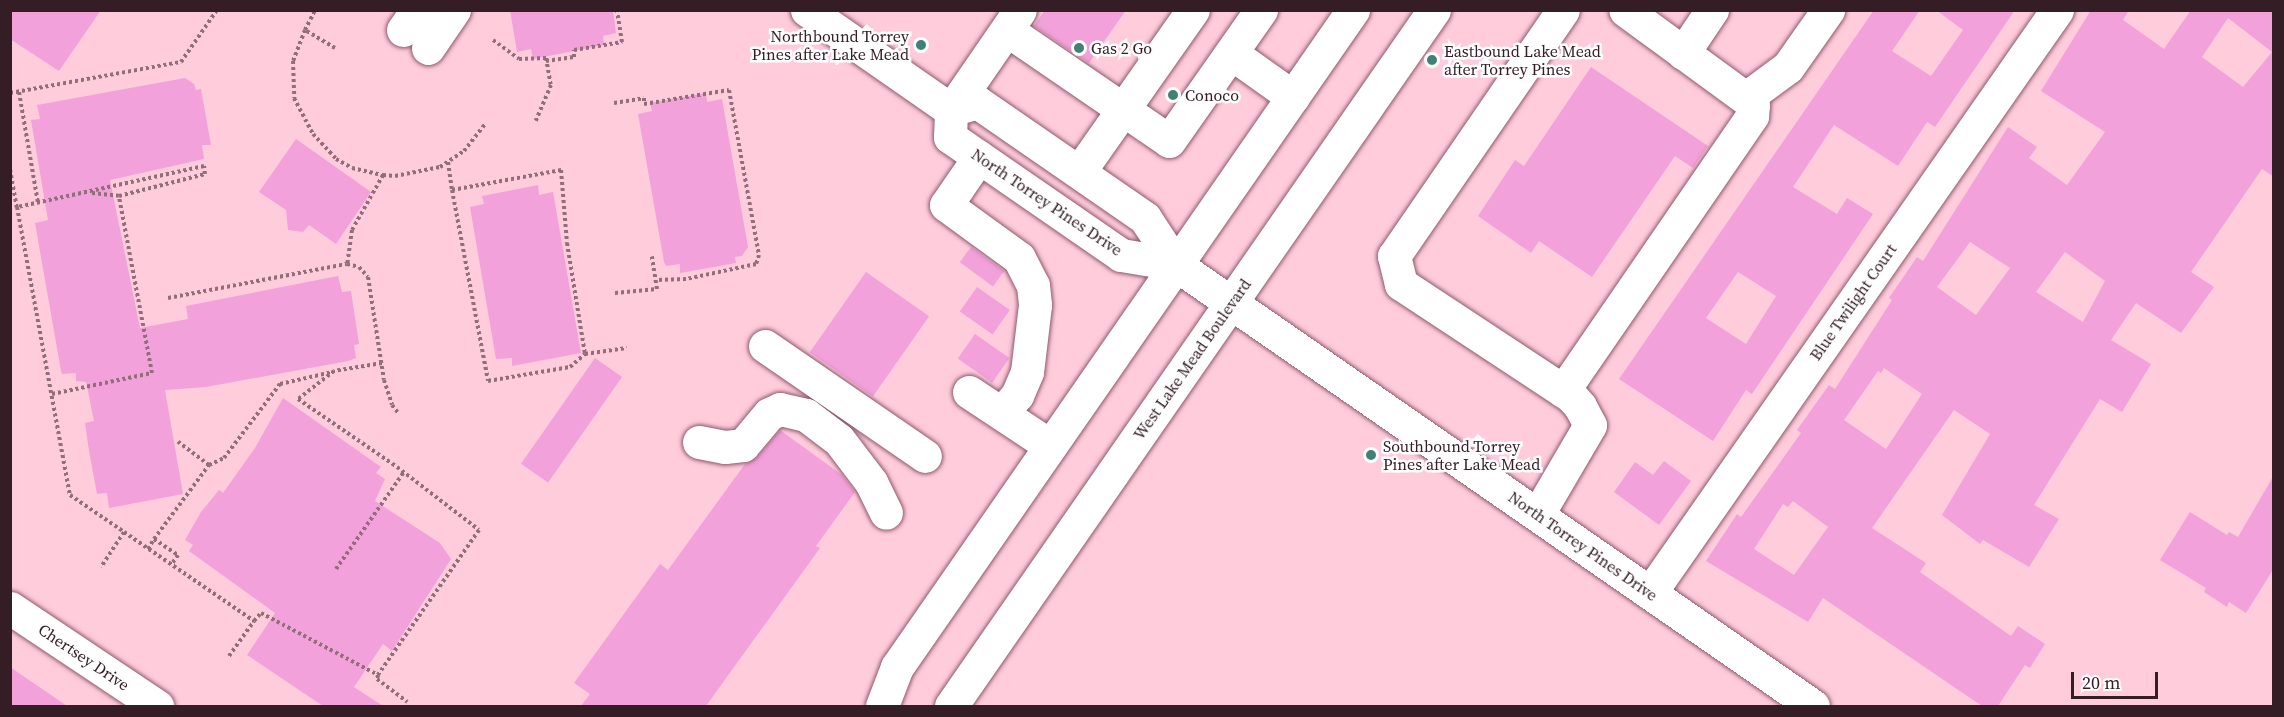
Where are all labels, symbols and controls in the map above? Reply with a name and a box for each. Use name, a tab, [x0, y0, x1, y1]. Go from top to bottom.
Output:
place label: Northbound Torrey Pines after Lake Mead	[752, 26, 909, 64]
marker: Northbound Torrey Pines after Lake Mead	[914, 38, 928, 52]
place label: Gas 2 Go	[1091, 38, 1152, 58]
marker: Gas 2 Go	[1072, 41, 1086, 55]
place label: Eastbound Lake Mead after Torrey Pines	[1444, 41, 1601, 79]
marker: Eastbound Lake Mead after Torrey Pines	[1425, 53, 1439, 67]
place label: Conoco	[1185, 85, 1239, 105]
marker: Conoco	[1166, 88, 1180, 102]
street label: North Torrey Pines Drive	[968, 144, 1126, 260]
street label: Blue Twilight Court	[1806, 240, 1900, 364]
street label: West Lake Mead Boulevard	[1129, 275, 1255, 443]
place label: Southbound Torrey Pines after Lake Mead	[1383, 436, 1540, 474]
marker: Southbound Torrey Pines after Lake Mead	[1364, 448, 1378, 462]
street label: North Torrey Pines Drive	[1505, 487, 1661, 605]
street label: Chertsey Drive	[35, 620, 133, 694]
scale bar	[2074, 660, 2161, 698]
text: 20 m	[2082, 670, 2120, 695]

